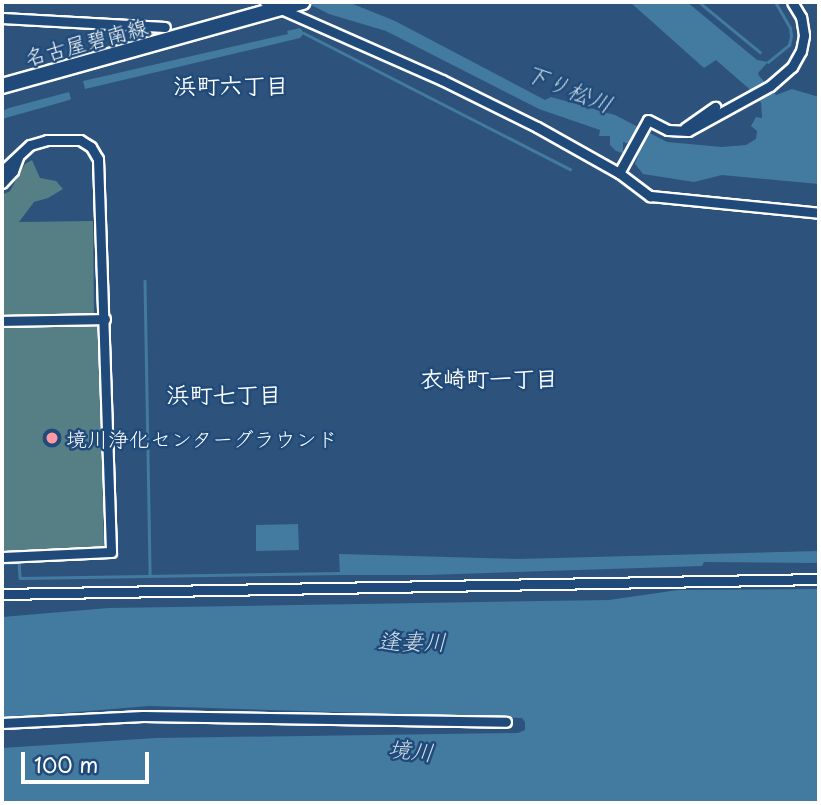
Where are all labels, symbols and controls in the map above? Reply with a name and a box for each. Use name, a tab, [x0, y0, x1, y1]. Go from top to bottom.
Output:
street label: 名古屋碧南線	[22, 13, 150, 69]
water label: 下り松川	[521, 58, 617, 118]
district label: 浜町六丁目	[174, 71, 288, 99]
district label: 衣崎町一丁目	[420, 364, 558, 392]
district label: 浜町七丁目	[167, 380, 281, 408]
place label: 境川浄化センターグラウンド	[66, 425, 339, 451]
marker: 境川浄化センターグラウンド	[44, 430, 60, 446]
water label: 逢妻川	[377, 627, 447, 655]
water label: 境川	[387, 734, 435, 766]
scale bar	[24, 738, 152, 782]
text: 100 m	[34, 748, 98, 780]

